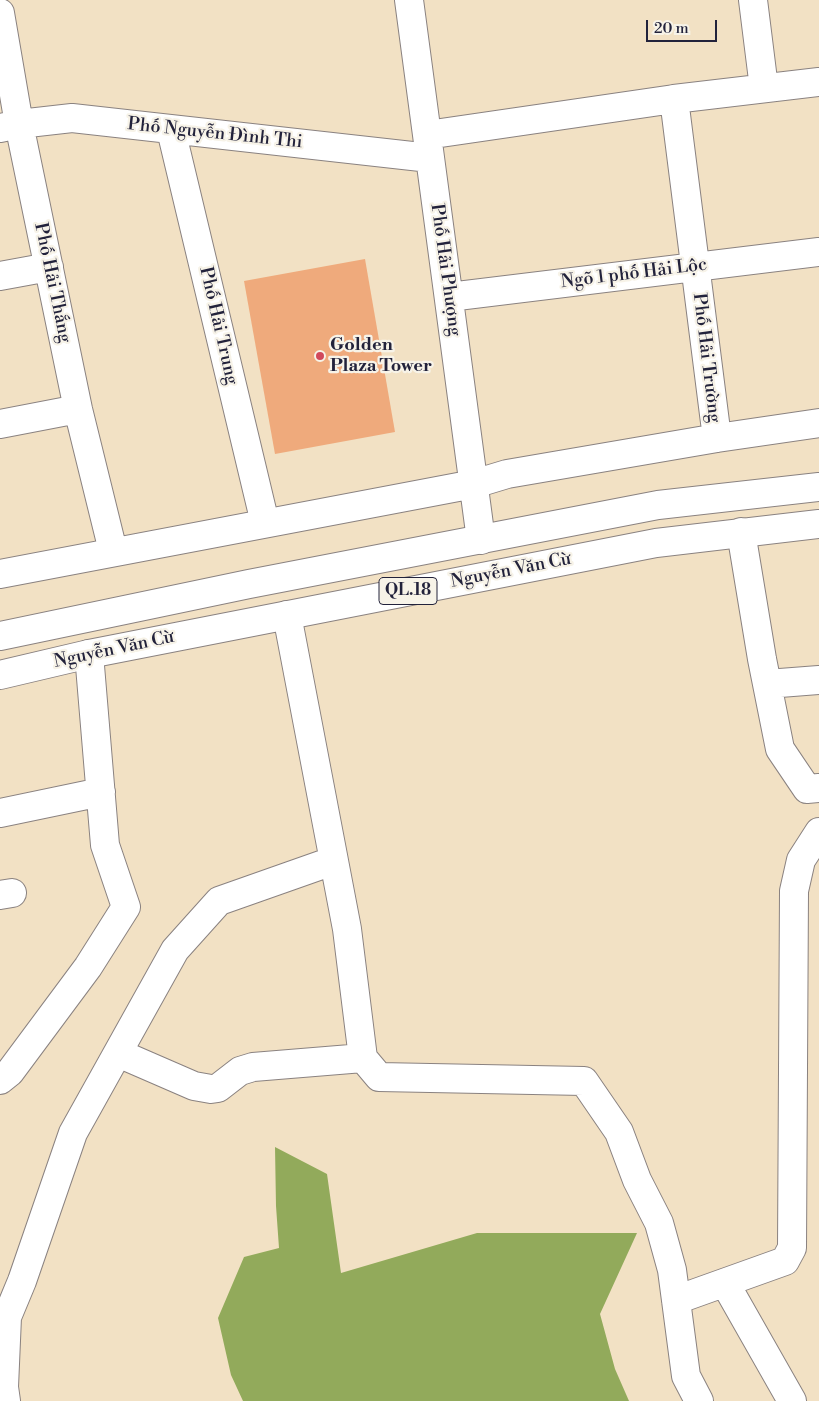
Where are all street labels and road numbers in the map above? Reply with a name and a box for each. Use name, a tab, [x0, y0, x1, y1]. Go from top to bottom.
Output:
street label: Phố Nguyễn Đình Thi	[126, 114, 304, 154]
street label: Phố Hải Phượng	[425, 202, 465, 338]
street label: Phố Hải Thắng	[29, 221, 75, 345]
street label: Ngõ 1 phố Hải Lộc	[560, 254, 708, 294]
street label: Phố Hải Trung	[194, 265, 242, 387]
street label: Phố Hải Trường	[687, 292, 725, 424]
street label: Nguyễn Văn Cừ	[449, 549, 573, 593]
road number: QL.18	[379, 578, 437, 604]
street label: Nguyễn Văn Cừ	[52, 627, 176, 673]

